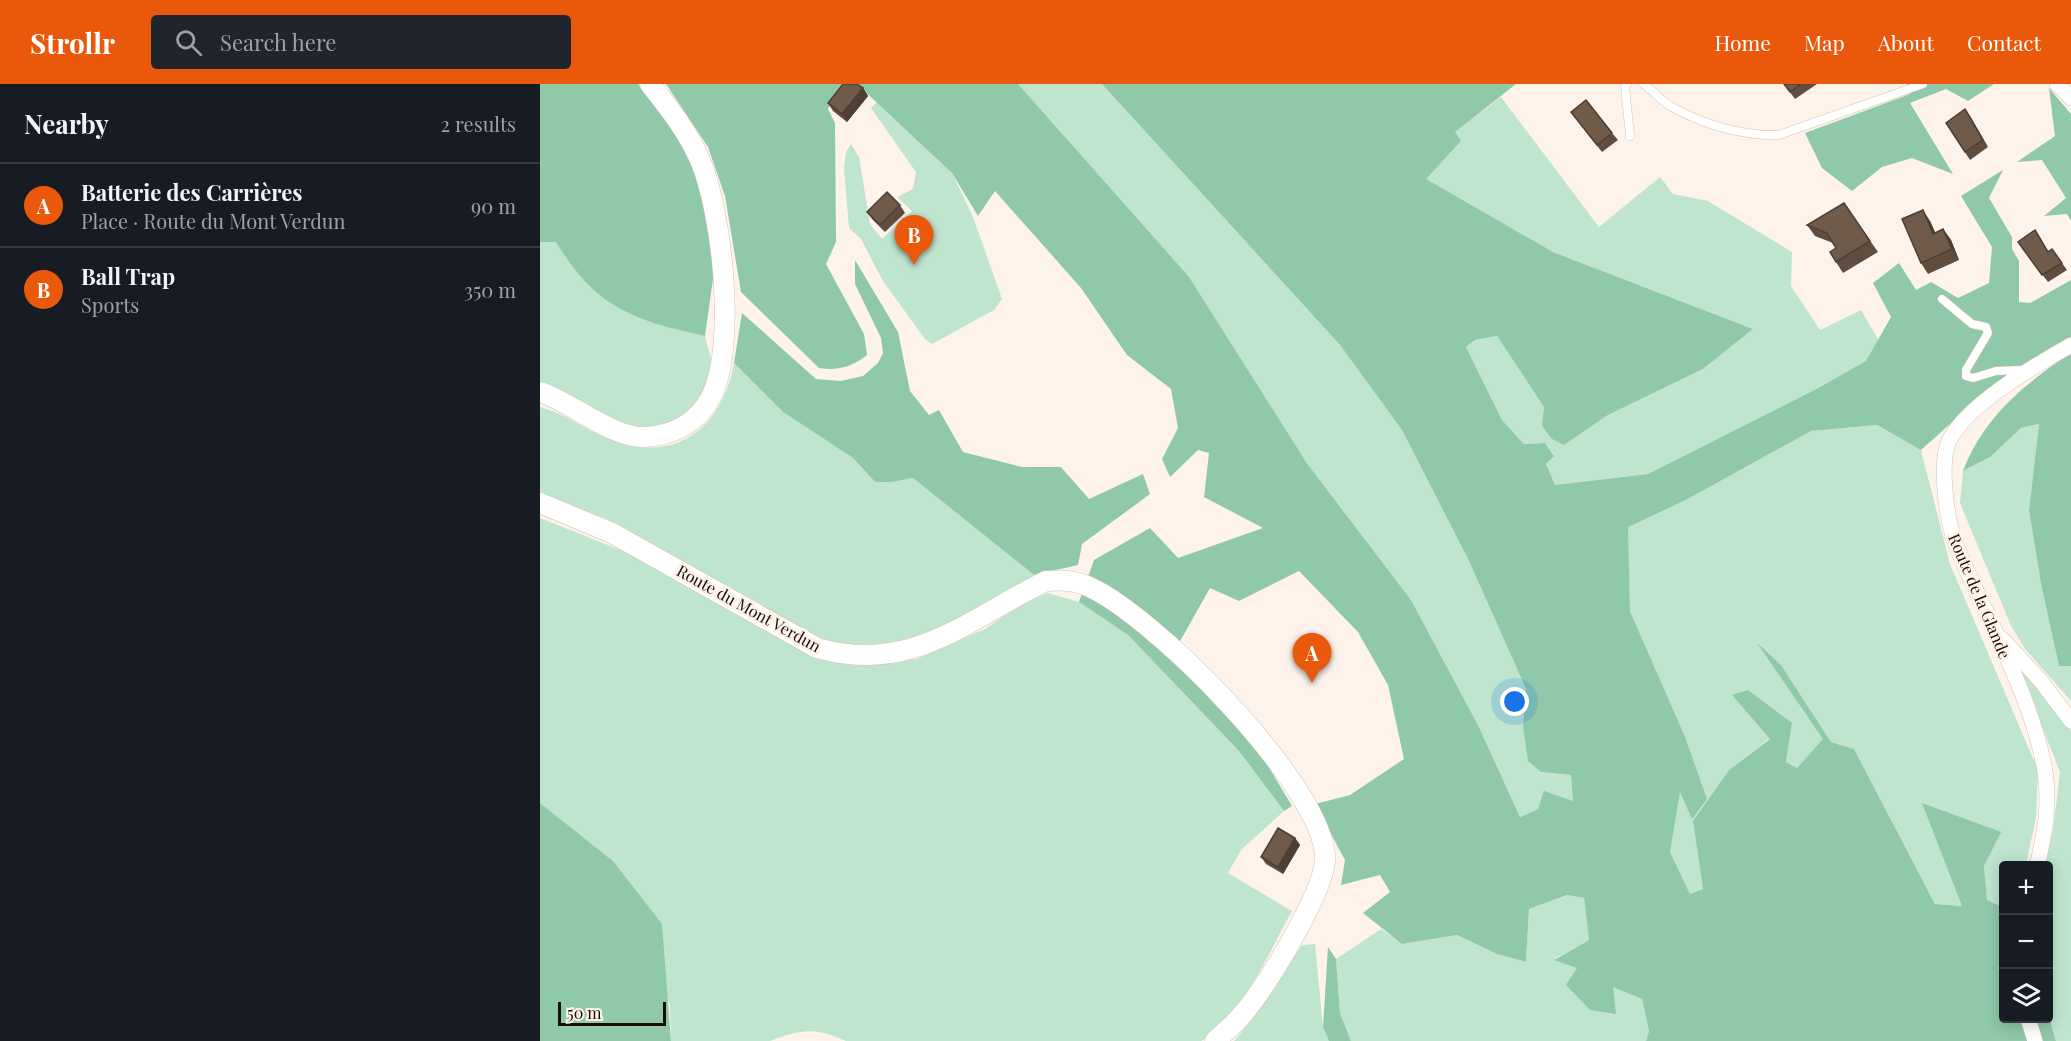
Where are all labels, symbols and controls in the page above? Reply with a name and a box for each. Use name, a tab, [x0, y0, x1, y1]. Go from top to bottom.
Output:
search box	[151, 15, 571, 69]
text: Strollr	[30, 24, 115, 61]
icon: search	[172, 26, 205, 59]
text: Search here	[220, 27, 336, 57]
text: Home	[1715, 28, 1771, 56]
text: Map	[1804, 28, 1845, 56]
text: About	[1878, 28, 1934, 56]
text: Contact	[1967, 28, 2041, 56]
text: Nearby	[24, 106, 109, 141]
text: 2 results	[441, 110, 516, 137]
text: Batterie des Carrières	[81, 177, 302, 207]
text: A	[37, 192, 50, 219]
text: 90 m	[471, 192, 516, 219]
text: Place · Route du Mont Verdun	[81, 207, 345, 234]
pin: B	[894, 216, 934, 265]
text: Ball Trap	[81, 261, 175, 291]
text: B	[37, 276, 50, 303]
text: 350 m	[464, 276, 516, 303]
text: Sports	[81, 291, 139, 318]
street label: Route de la Glande	[1944, 530, 2016, 662]
street label: Route du Mont Verdun	[673, 560, 825, 657]
pin: A	[1292, 634, 1332, 683]
your location	[1500, 687, 1529, 716]
map controls	[1999, 861, 2053, 1023]
button: +	[1999, 861, 2053, 915]
button: −	[1999, 915, 2053, 969]
button: layers	[1999, 969, 2053, 1023]
scale bar	[558, 999, 666, 1026]
text: 50 m	[567, 1002, 601, 1023]

